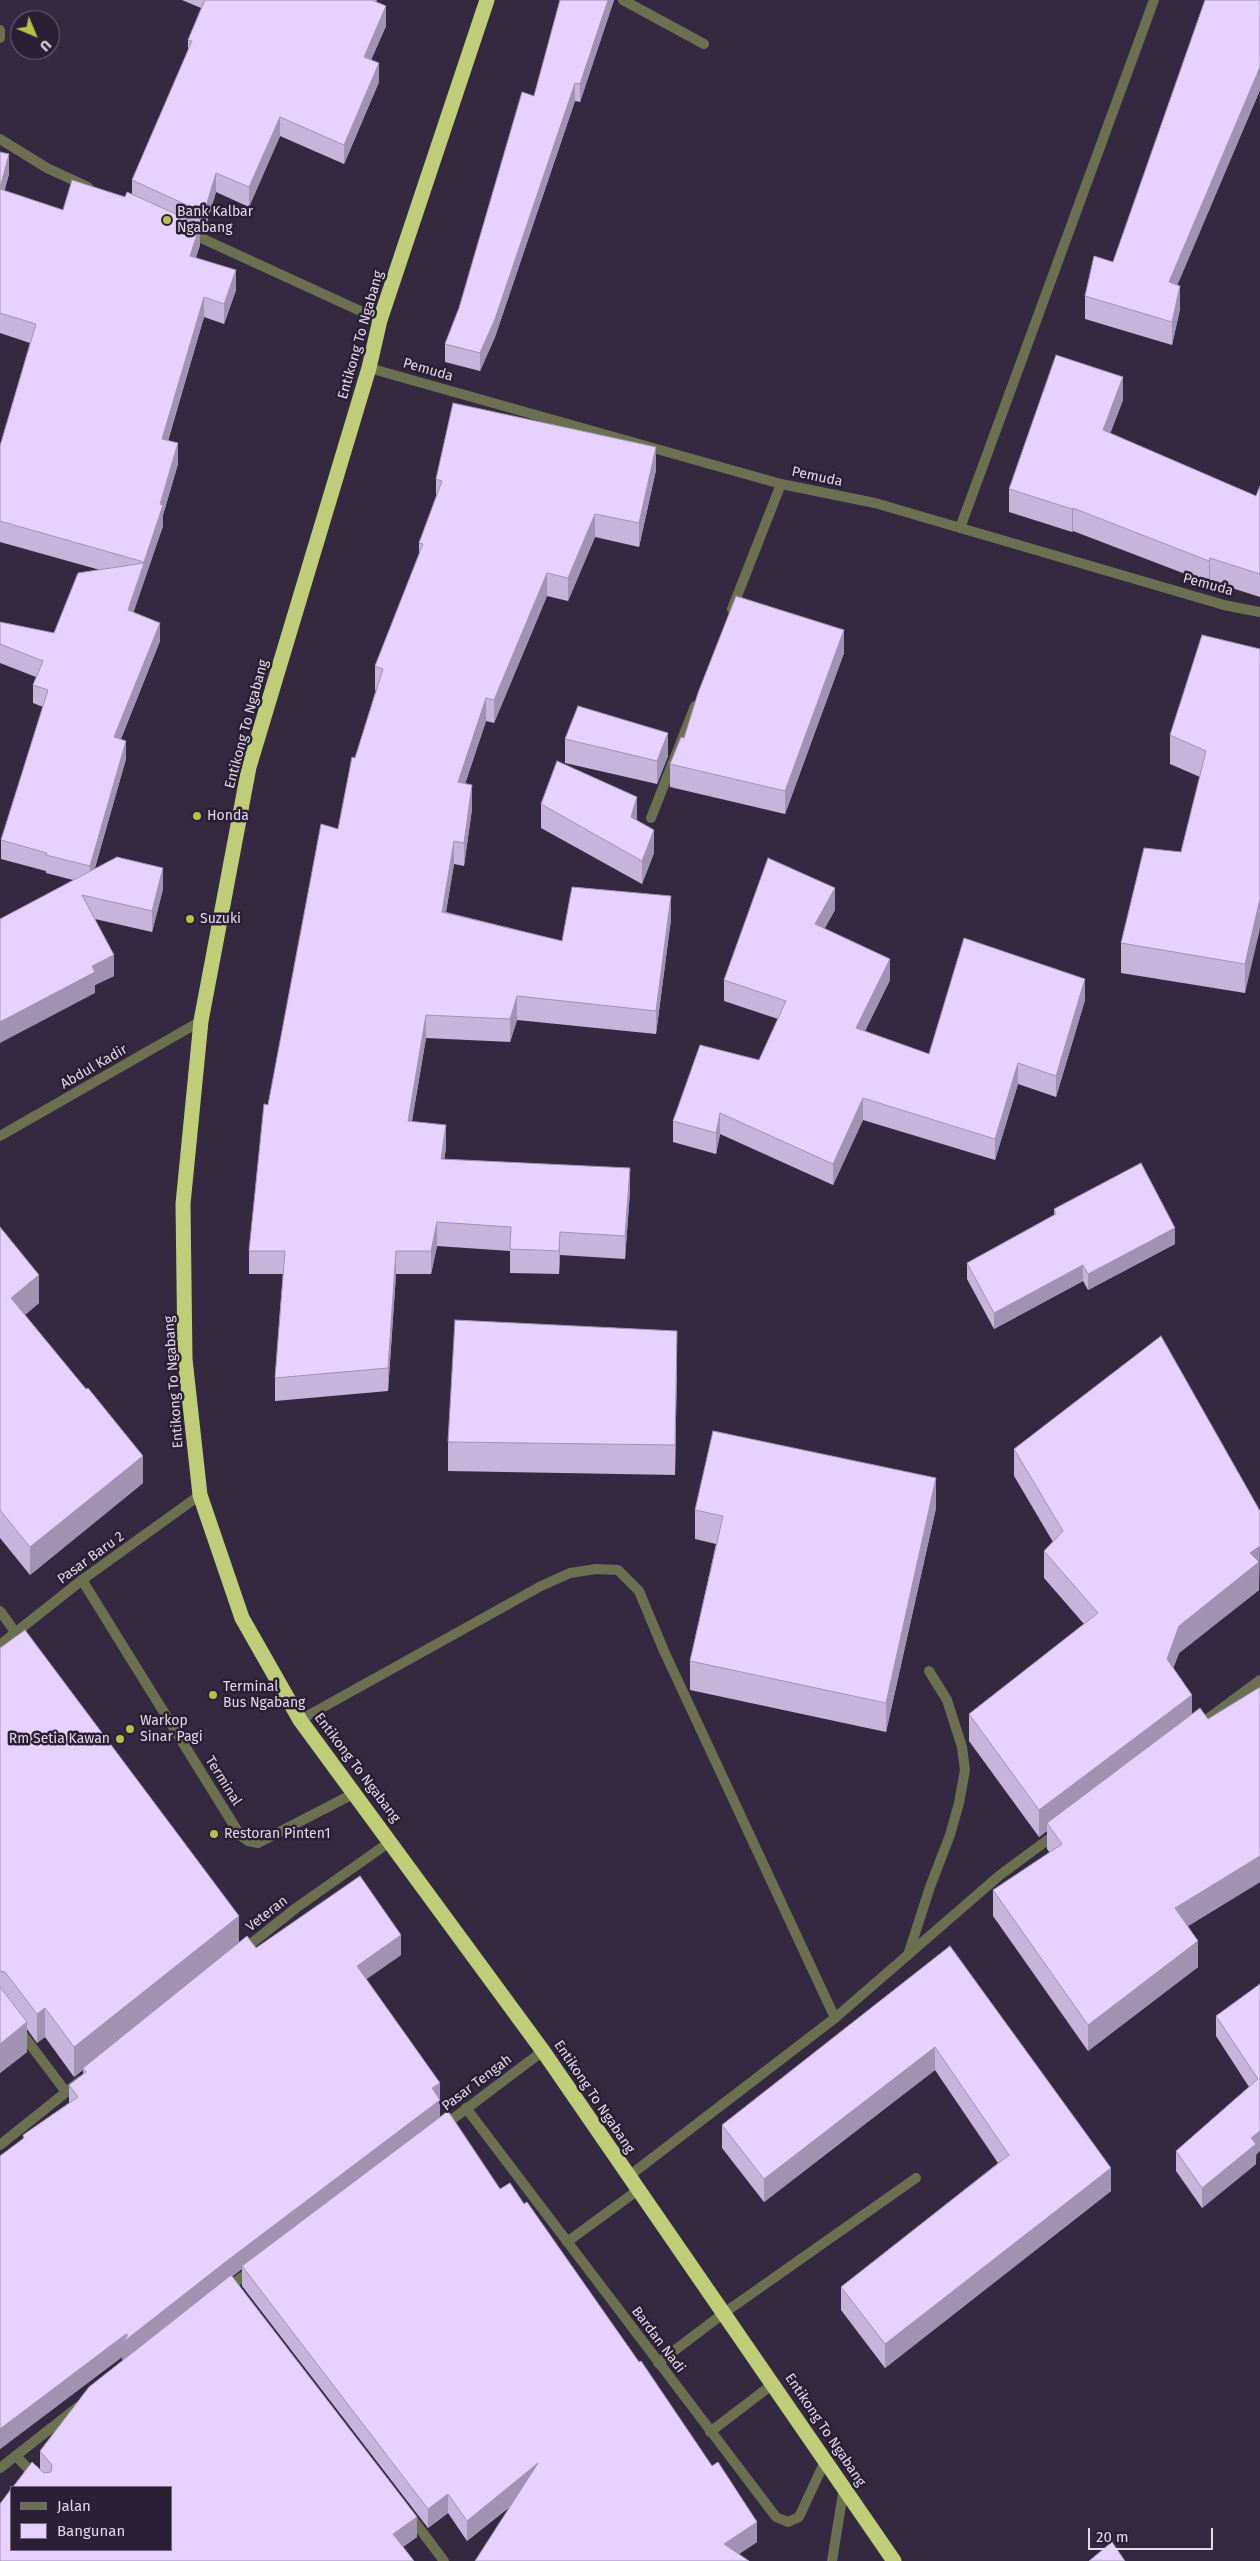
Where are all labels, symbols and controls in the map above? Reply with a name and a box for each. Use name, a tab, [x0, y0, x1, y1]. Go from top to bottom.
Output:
north arrow	[10, 10, 60, 60]
text: U	[36, 36, 54, 54]
place label: Bank Kalbar Ngabang	[177, 204, 253, 236]
marker: Bank Kalbar Ngabang	[161, 214, 173, 226]
street label: Entikong To Ngabang	[335, 269, 387, 401]
street label: Pemuda	[401, 355, 455, 385]
street label: Pemuda	[790, 463, 844, 491]
street label: Pemuda	[1181, 570, 1235, 600]
street label: Entikong To Ngabang	[222, 658, 272, 790]
place label: Honda	[207, 808, 249, 824]
marker: Honda	[191, 810, 203, 822]
place label: Suzuki	[200, 911, 241, 927]
marker: Suzuki	[184, 913, 196, 925]
street label: Abdul Kadir	[58, 1041, 130, 1093]
street label: Entikong To Ngabang	[161, 1315, 187, 1449]
street label: Pasar Baru 2	[54, 1528, 128, 1588]
place label: Terminal Bus Ngabang	[223, 1679, 305, 1711]
marker: Terminal Bus Ngabang	[207, 1689, 219, 1701]
street label: Entikong To Ngabang	[310, 1710, 404, 1826]
place label: Warkop Sinar Pagi	[140, 1713, 203, 1745]
marker: Warkop Sinar Pagi	[124, 1723, 136, 1735]
place label: Rm Setia Kawan	[9, 1731, 110, 1747]
marker: Rm Setia Kawan	[114, 1733, 126, 1745]
street label: Terminal	[201, 1753, 245, 1809]
place label: Restoran Pinten1	[224, 1826, 330, 1842]
marker: Restoran Pinten1	[208, 1828, 220, 1840]
street label: Veteran	[243, 1893, 291, 1935]
street label: Entikong To Ngabang	[550, 2037, 638, 2157]
street label: Pasar Tengah	[439, 2051, 515, 2115]
street label: Bardan Nadi	[628, 2304, 688, 2376]
street label: Entikong To Ngabang	[781, 2370, 869, 2490]
legend	[10, 2486, 172, 2551]
text: Jalan	[57, 2497, 91, 2515]
scale bar	[1090, 2518, 1215, 2550]
text: Bangunan	[57, 2522, 125, 2540]
text: 20 m	[1096, 2528, 1129, 2546]

